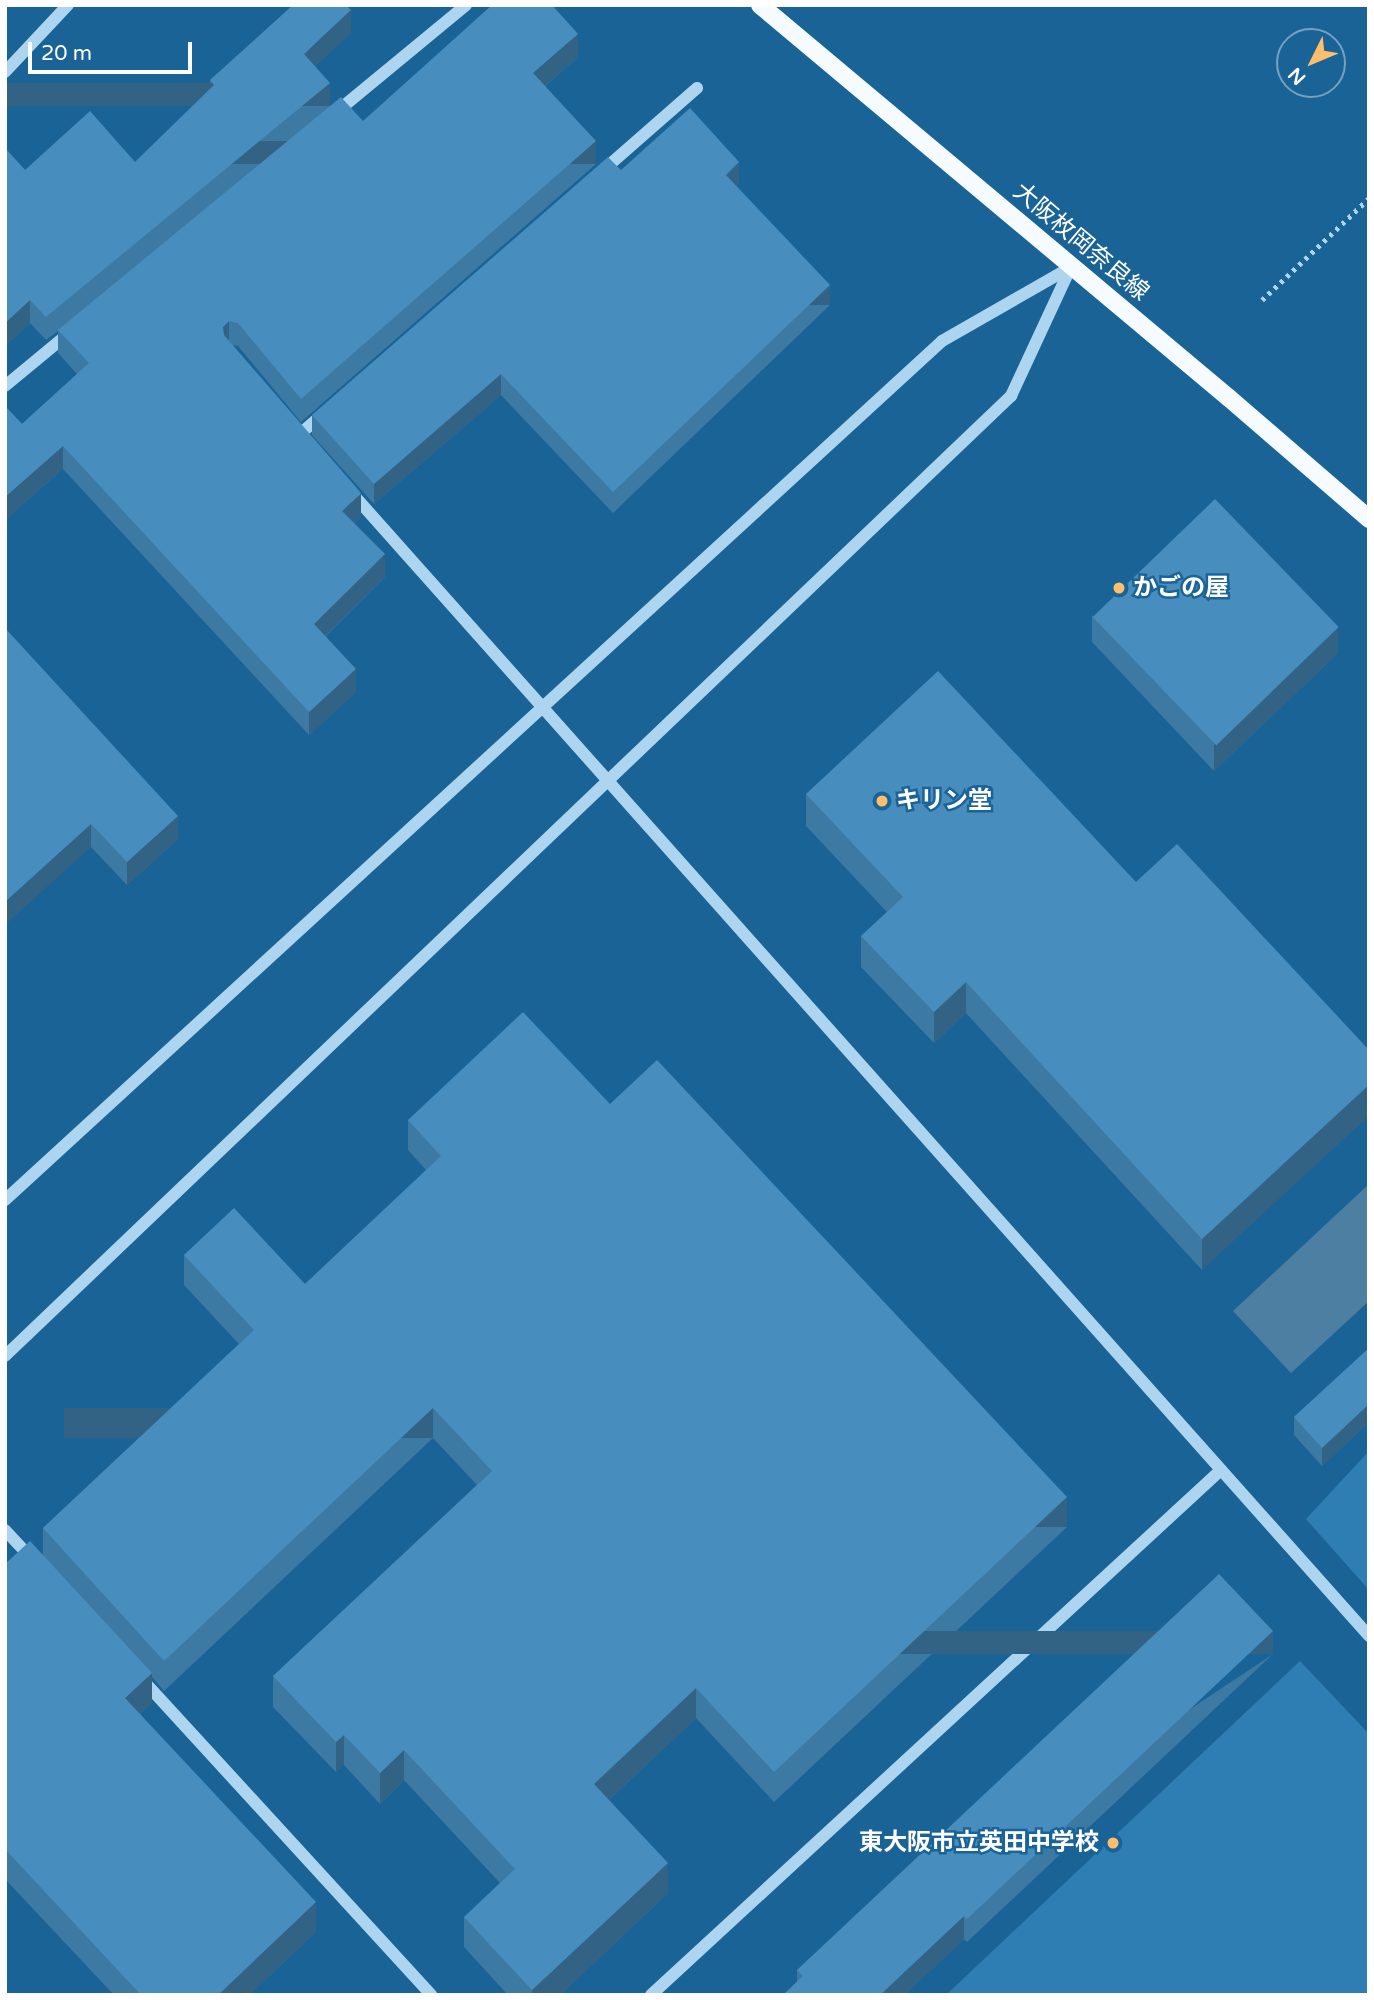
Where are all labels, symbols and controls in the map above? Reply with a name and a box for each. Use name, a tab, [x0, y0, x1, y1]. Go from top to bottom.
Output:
scale bar	[32, 28, 196, 72]
north arrow	[1276, 28, 1346, 98]
text: 20 m	[41, 41, 92, 66]
text: N	[1284, 63, 1310, 89]
street label: 大阪枚岡奈良線	[1007, 177, 1155, 307]
place label: かごの屋	[1133, 574, 1229, 602]
marker: かごの屋	[1111, 580, 1127, 596]
place label: キリン堂	[896, 787, 992, 815]
marker: キリン堂	[874, 793, 890, 809]
place label: 東大阪市立英田中学校	[859, 1829, 1099, 1857]
marker: 東大阪市立英田中学校	[1105, 1835, 1121, 1851]

